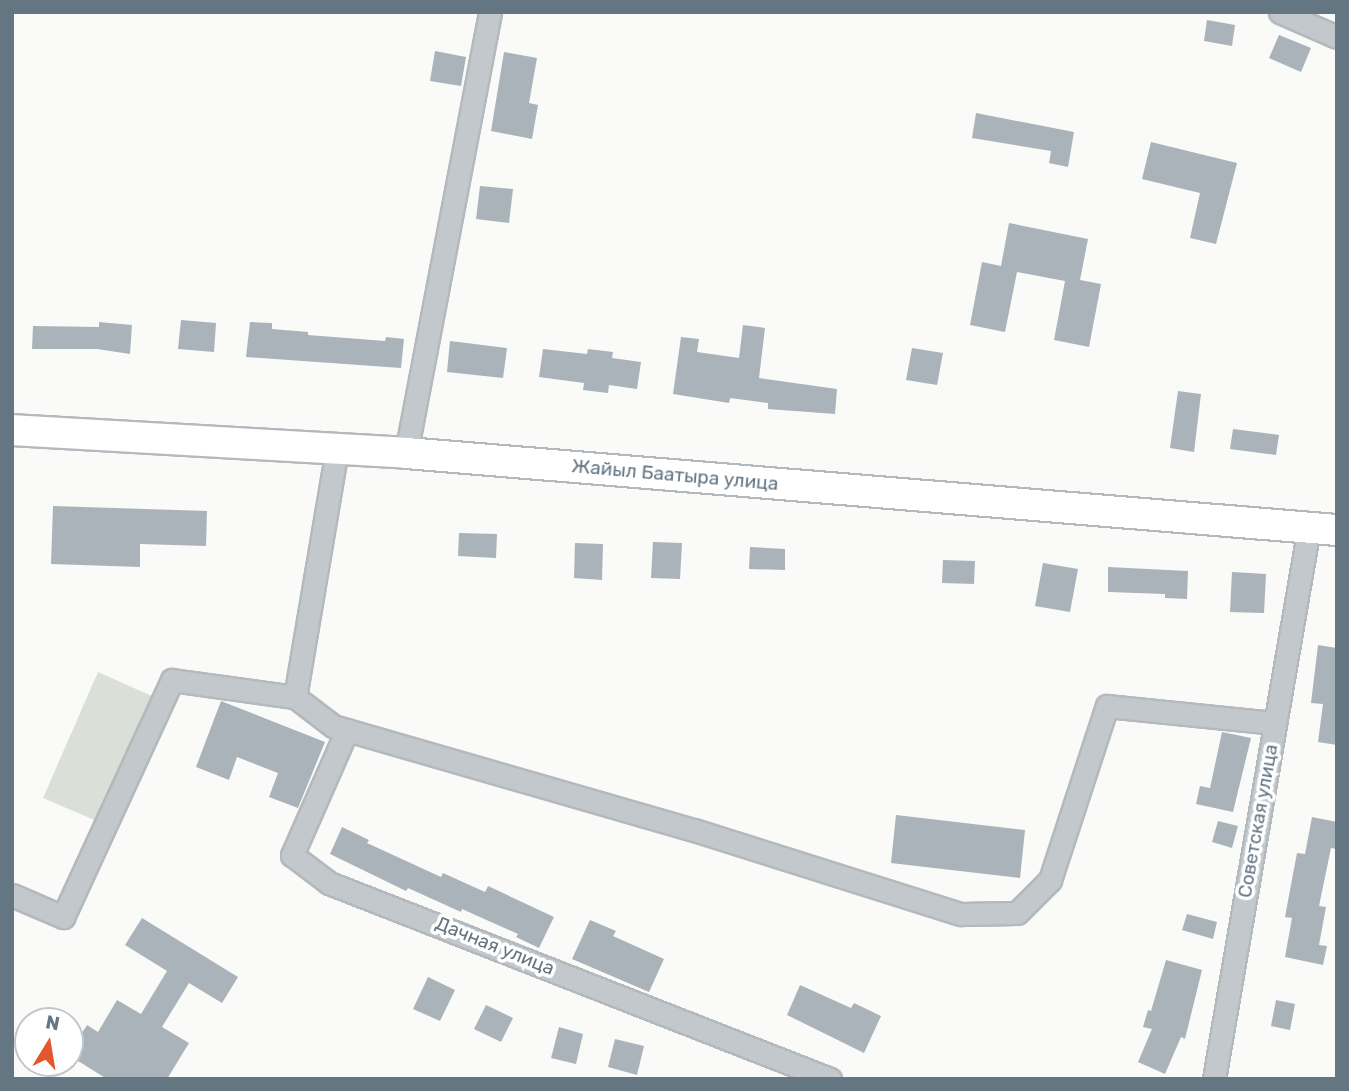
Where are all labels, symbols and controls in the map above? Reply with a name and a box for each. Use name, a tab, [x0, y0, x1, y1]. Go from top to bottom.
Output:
street label: Жайыл Баатыра улица	[571, 455, 779, 495]
street label: Советская улица	[1233, 742, 1283, 900]
street label: Дачная улица	[432, 912, 558, 980]
north arrow	[14, 1007, 84, 1077]
text: N	[44, 1010, 62, 1035]

